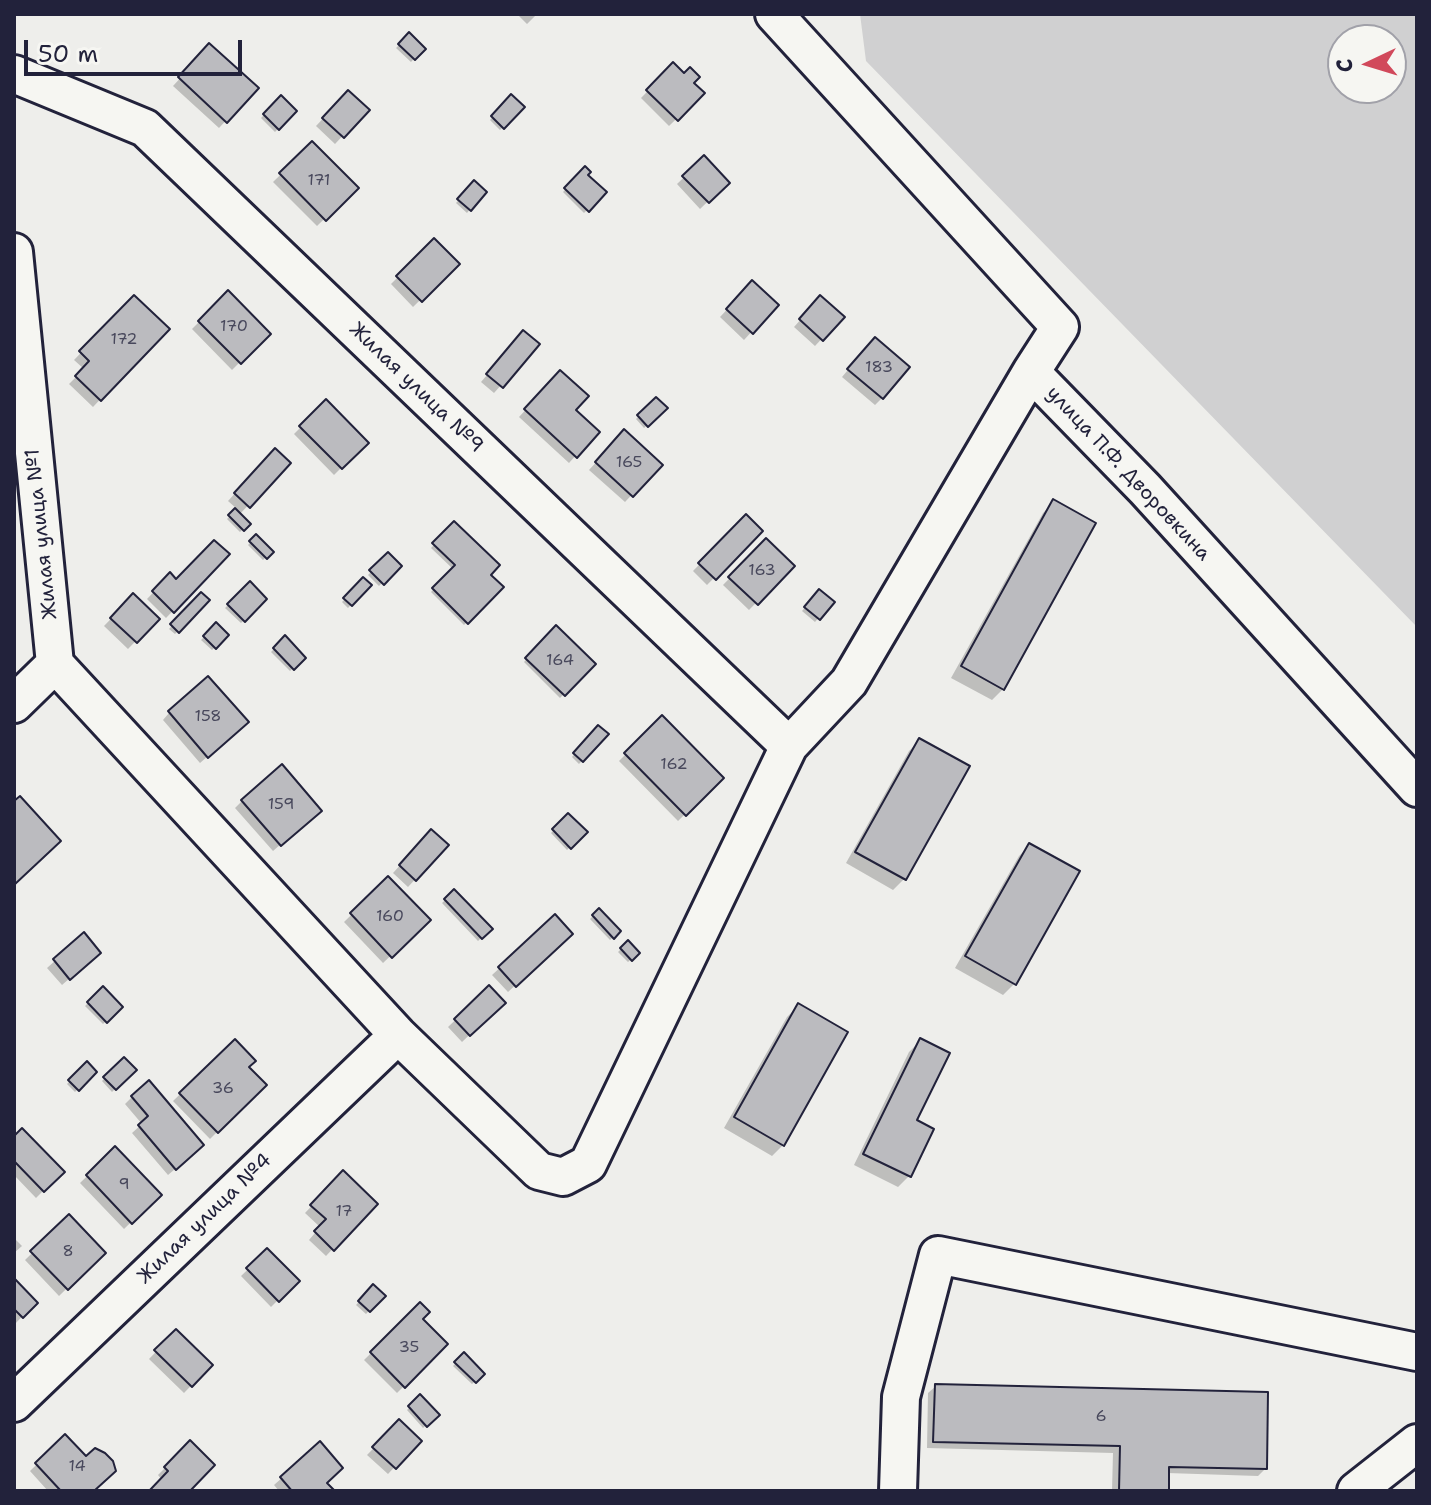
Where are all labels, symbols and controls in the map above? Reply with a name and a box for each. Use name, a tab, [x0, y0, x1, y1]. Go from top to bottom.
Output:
scale bar	[28, 24, 246, 74]
north arrow	[1327, 24, 1407, 104]
text: 50 m	[38, 38, 98, 70]
text: С	[1330, 58, 1359, 73]
house number: 171	[308, 171, 330, 191]
house number: 170	[220, 317, 248, 337]
street label: Жилая улица №9	[344, 318, 488, 458]
house number: 172	[111, 330, 137, 350]
house number: 183	[865, 358, 893, 378]
street label: улица П.Ф. Дворовкина	[1041, 382, 1215, 566]
street label: Жилая улица №1	[21, 448, 63, 620]
house number: 165	[616, 453, 642, 473]
house number: 163	[748, 561, 776, 581]
house number: 164	[546, 651, 574, 671]
house number: 158	[194, 707, 222, 727]
house number: 162	[660, 755, 688, 775]
house number: 159	[268, 795, 294, 815]
house number: 160	[376, 907, 404, 927]
house number: 36	[212, 1079, 234, 1099]
street label: Жилая улица №4	[133, 1149, 277, 1289]
house number: 9	[118, 1175, 130, 1195]
house number: 17	[335, 1202, 353, 1222]
house number: 8	[62, 1242, 74, 1262]
house number: 35	[399, 1338, 419, 1358]
house number: 6	[1095, 1407, 1107, 1427]
house number: 14	[68, 1457, 86, 1477]

